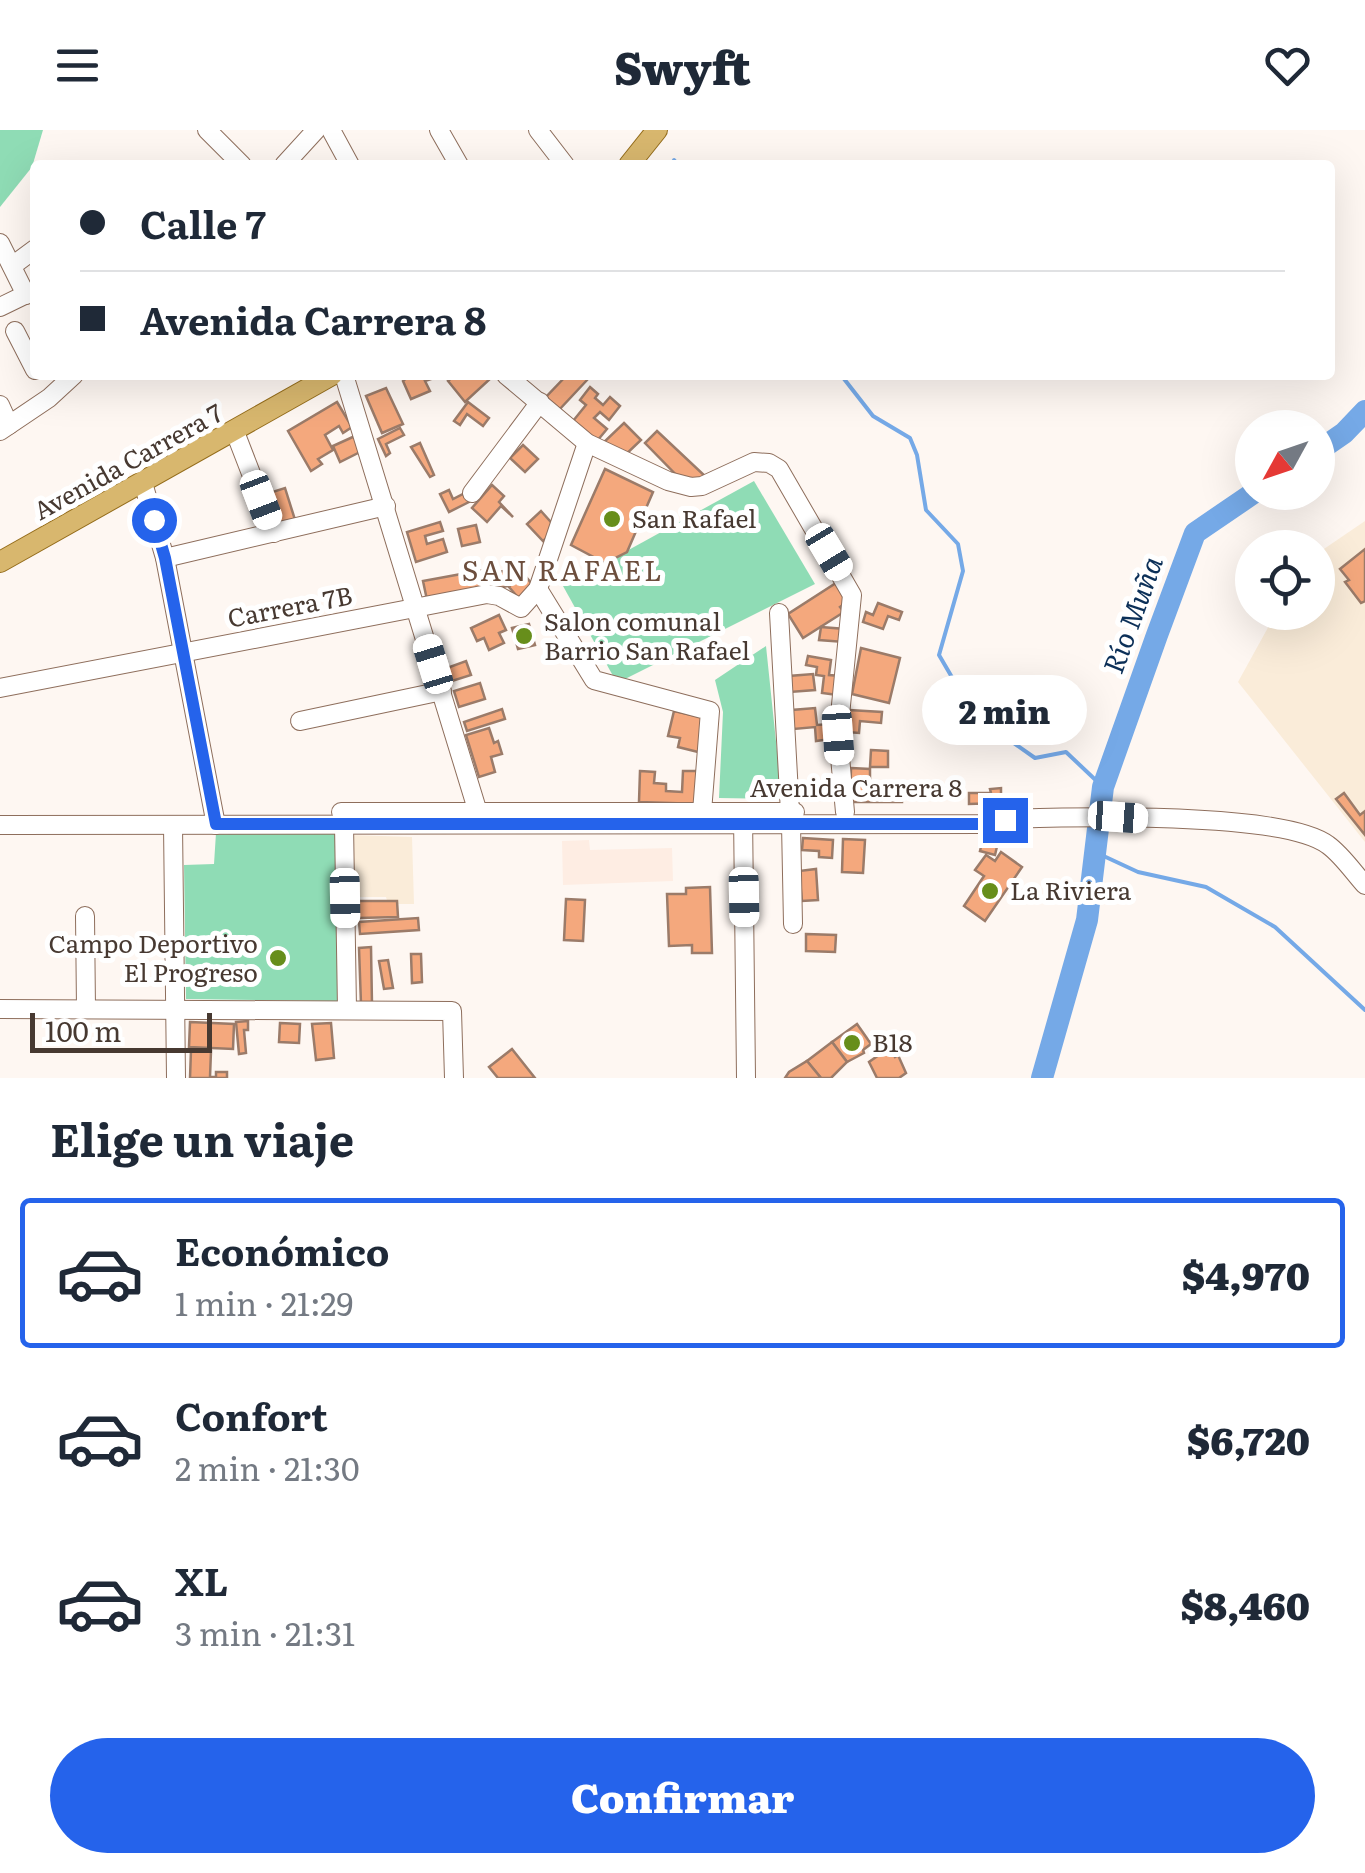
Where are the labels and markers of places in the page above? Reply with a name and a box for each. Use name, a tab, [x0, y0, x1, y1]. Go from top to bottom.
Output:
place label: San Rafael	[632, 499, 756, 536]
marker: San Rafael	[601, 508, 623, 530]
place label: Salon comunal Barrio San Rafael	[544, 602, 750, 668]
marker: Salon comunal Barrio San Rafael	[513, 625, 535, 647]
place label: La Riviera	[1010, 871, 1132, 908]
marker: La Riviera	[979, 880, 1001, 902]
place label: Campo Deportivo El Progreso	[48, 924, 258, 990]
marker: Campo Deportivo El Progreso	[267, 947, 289, 969]
place label: B18	[872, 1023, 912, 1060]
marker: B18	[841, 1032, 863, 1054]

